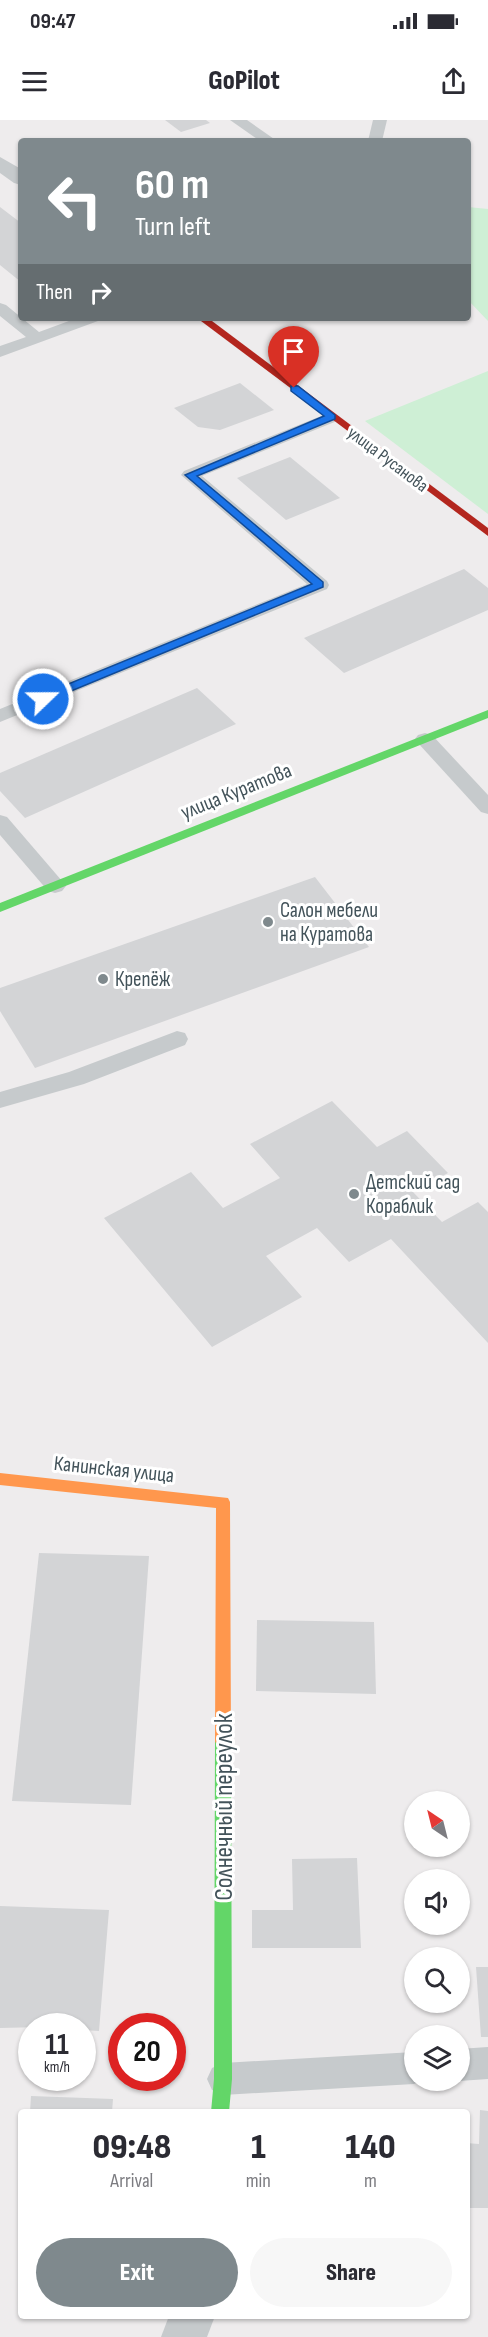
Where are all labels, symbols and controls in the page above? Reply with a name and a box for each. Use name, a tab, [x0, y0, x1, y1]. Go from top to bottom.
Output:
text: 09:47	[30, 8, 75, 35]
icon: menu	[18, 65, 51, 98]
text: GoPilot	[208, 65, 280, 97]
icon: share	[437, 65, 470, 98]
text: 60 m	[135, 160, 209, 211]
icon: left	[36, 162, 114, 240]
text: Turn left	[135, 211, 211, 243]
icon: right	[84, 276, 117, 309]
text: Then	[36, 279, 72, 306]
pin	[268, 326, 319, 388]
icon: arrive	[277, 335, 310, 368]
street label: улица Русанова	[343, 422, 432, 497]
position arrow	[11, 667, 75, 731]
street label: улица Куратова	[177, 758, 295, 825]
place label: Салон мебели на Куратова	[280, 898, 378, 947]
marker: Салон мебели на Куратова	[261, 915, 275, 929]
place label: Крепёж	[115, 967, 171, 992]
marker: Крепёж	[96, 972, 110, 986]
place label: Детский сад Кораблик	[366, 1170, 460, 1219]
marker: Детский сад Кораблик	[347, 1187, 361, 1201]
street label: Канинская улица	[53, 1451, 175, 1488]
street label: Солнечный переулок	[209, 1713, 240, 1901]
north arrow	[404, 1791, 470, 1857]
map controls	[404, 1791, 470, 2091]
button: sound	[404, 1869, 470, 1935]
button: search	[404, 1947, 470, 2013]
speed limit sign: 20	[108, 2013, 186, 2091]
button: layers	[404, 2025, 470, 2091]
text: 11	[45, 2027, 69, 2063]
text: km/h	[44, 2058, 70, 2077]
text: 09:48	[92, 2126, 171, 2169]
text: 1	[251, 2126, 266, 2169]
text: 140	[345, 2126, 396, 2169]
text: Arrival	[110, 2169, 153, 2193]
text: min	[246, 2169, 271, 2193]
text: m	[364, 2169, 377, 2193]
button: Exit	[36, 2238, 238, 2307]
button: Share	[250, 2238, 452, 2307]

